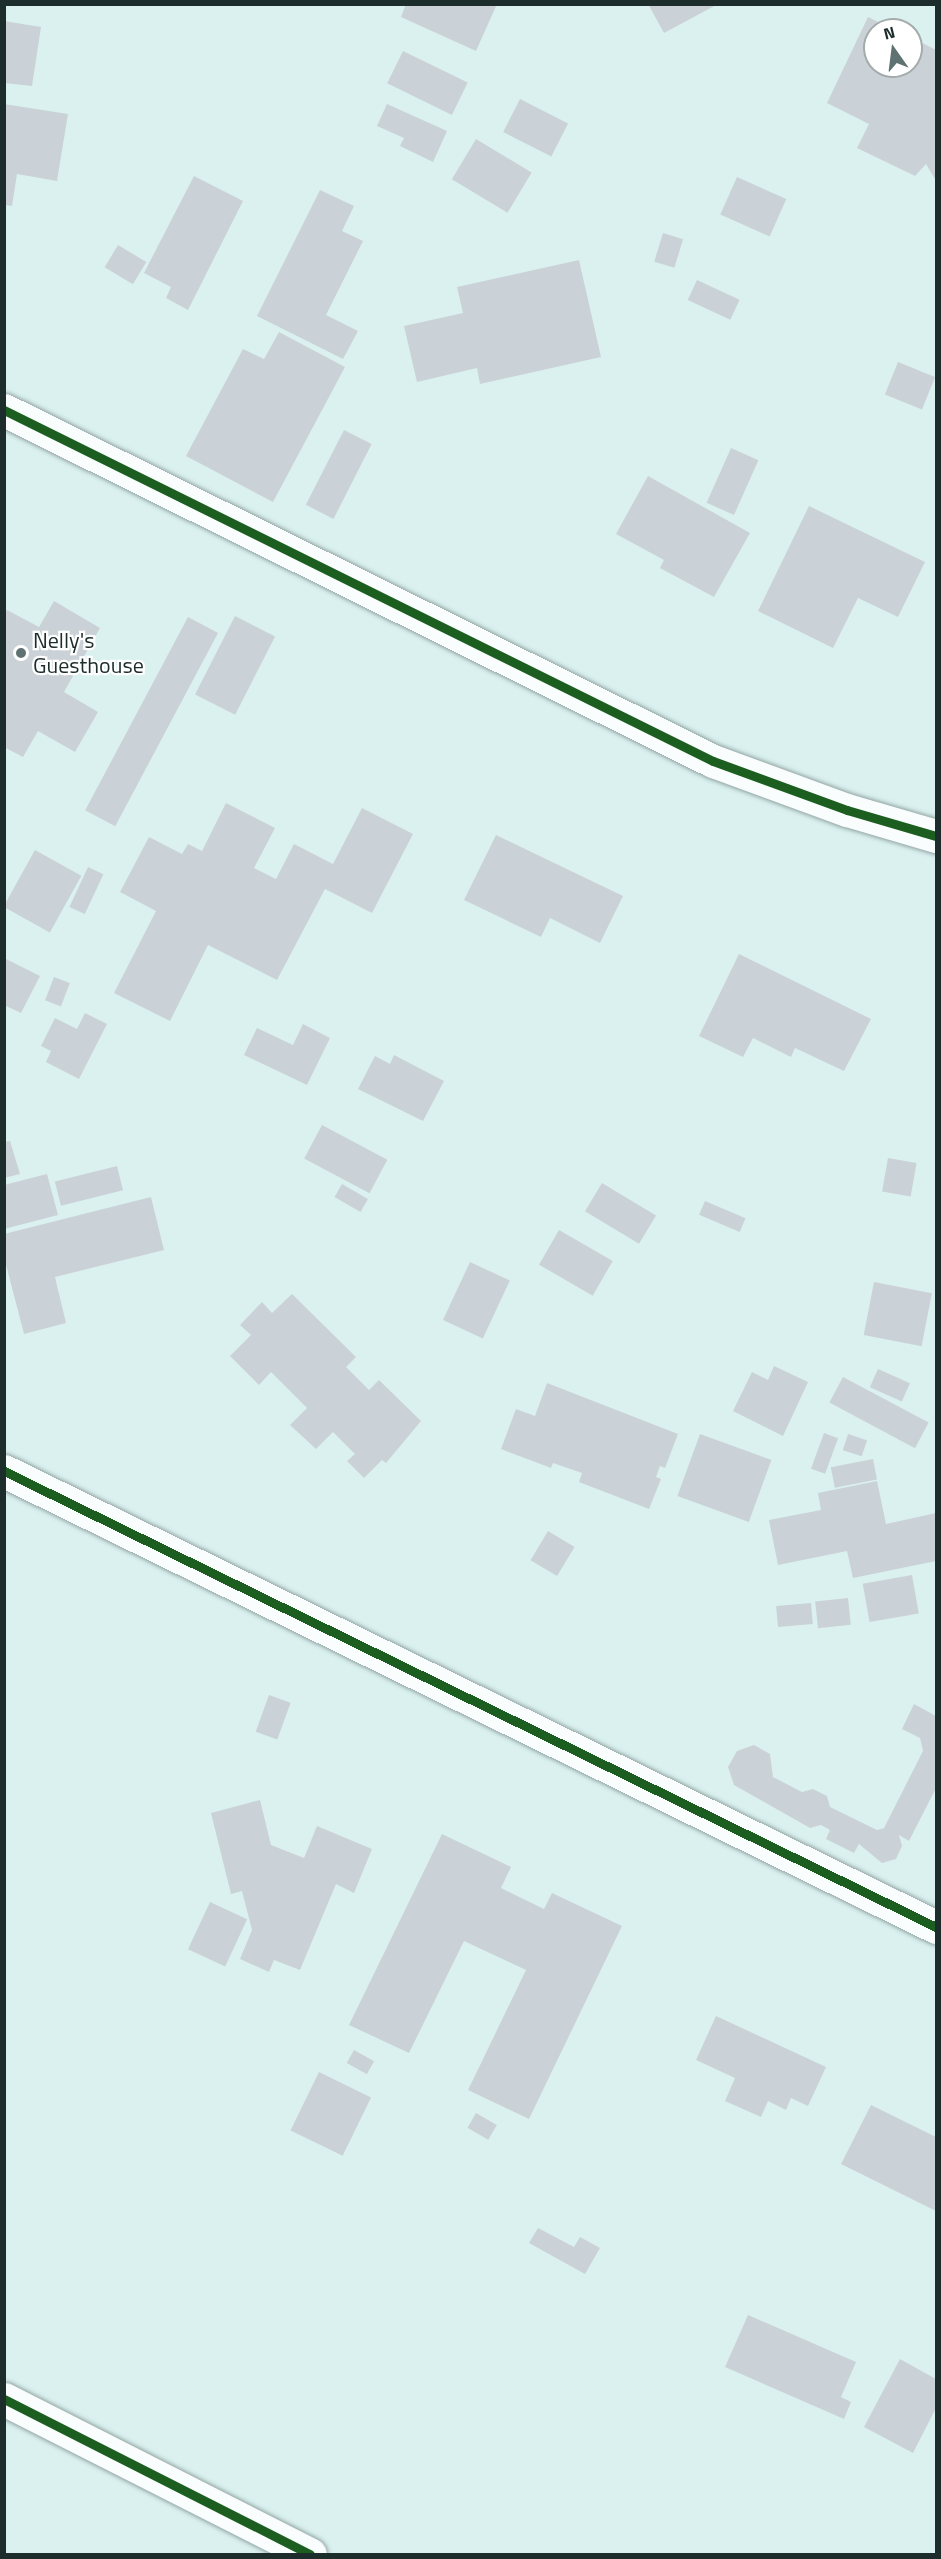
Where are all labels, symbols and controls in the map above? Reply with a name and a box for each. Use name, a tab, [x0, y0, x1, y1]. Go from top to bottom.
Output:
north arrow	[863, 18, 923, 78]
text: N	[881, 19, 897, 45]
place label: Nelly's Guesthouse	[33, 627, 144, 678]
marker: Nelly's Guesthouse	[14, 646, 28, 660]

